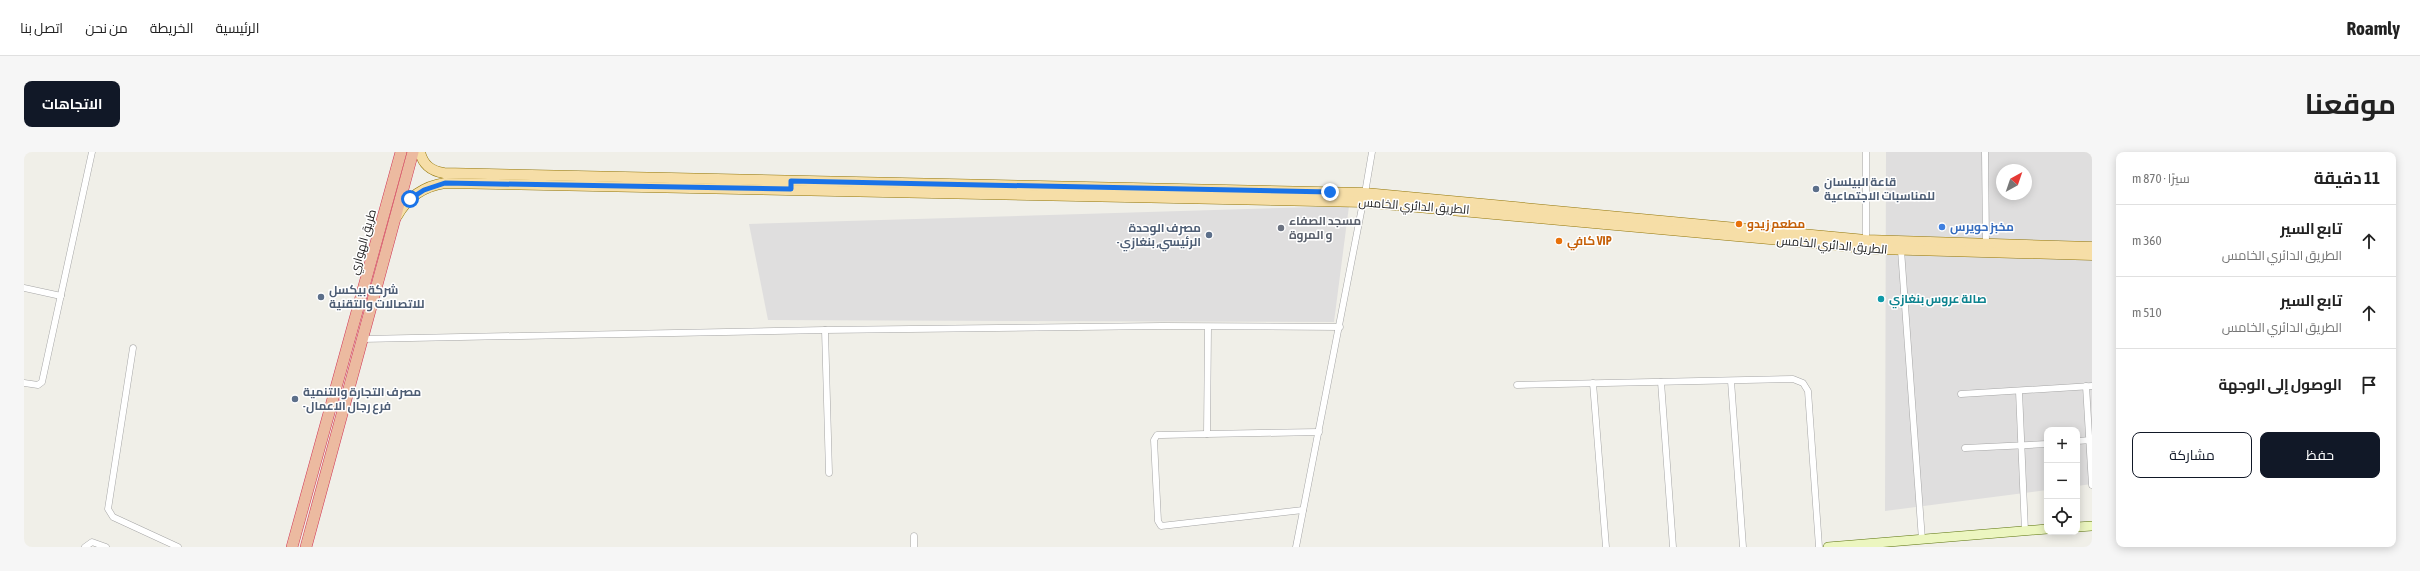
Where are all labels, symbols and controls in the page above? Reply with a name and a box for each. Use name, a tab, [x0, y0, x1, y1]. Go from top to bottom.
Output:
text: Roamly	[2346, 17, 2400, 39]
text: اتصل بنا	[20, 20, 63, 36]
text: من نحن	[85, 20, 128, 36]
text: الخريطة	[150, 20, 194, 36]
text: الرئيسية	[216, 20, 259, 36]
button: الاتجاهات	[24, 81, 120, 127]
text: موقعنا	[2305, 88, 2396, 120]
north arrow	[1996, 164, 2032, 200]
text: 11 دقيقة	[2314, 168, 2380, 188]
text: سيرًا · 870 m	[2132, 171, 2190, 186]
place label: قاعة البيلسان للمناسبات الاجتماعية	[1824, 175, 1935, 203]
route end	[1321, 183, 1339, 201]
marker: قاعة البيلسان للمناسبات الاجتماعية	[1811, 184, 1821, 194]
route start	[401, 190, 419, 208]
street label: الطريق الدائري الخامس	[1358, 195, 1470, 220]
street label: طريق الهواري	[347, 208, 382, 277]
place label: مسجد الصفاء و المروة	[1289, 214, 1361, 243]
place label: مطعم زيدو	[1747, 217, 1805, 232]
marker: مطعم زيدو	[1734, 219, 1744, 229]
place label: مخبز حويرس	[1950, 220, 2014, 235]
text: تابع السير	[2280, 220, 2342, 237]
place label: مصرف الوحدة -الرئيسي, بنغازي	[1117, 221, 1201, 252]
marker: مخبز حويرس	[1937, 222, 1947, 232]
marker: مسجد الصفاء و المروة	[1276, 223, 1286, 233]
marker: مصرف الوحدة -الرئيسي, بنغازي	[1204, 230, 1214, 240]
icon: ahead	[2358, 230, 2380, 252]
street label: الطريق الدائري الخامس	[1776, 233, 1888, 260]
text: 360 m	[2132, 233, 2162, 248]
place label: كافي VIP	[1567, 234, 1612, 251]
marker: كافي VIP	[1554, 236, 1564, 246]
text: الطريق الدائري الخامس	[2222, 248, 2342, 263]
place label: شركة بيكسل للاتصالات والتقنية	[329, 283, 425, 312]
marker: شركة بيكسل للاتصالات والتقنية	[316, 292, 326, 302]
place label: صالة عروس بنغازي	[1889, 292, 1987, 309]
text: تابع السير	[2280, 292, 2342, 309]
marker: صالة عروس بنغازي	[1876, 294, 1886, 304]
icon: ahead	[2358, 302, 2380, 324]
text: 510 m	[2132, 305, 2162, 320]
text: الطريق الدائري الخامس	[2222, 320, 2342, 335]
icon: arrive	[2358, 374, 2380, 396]
text: الوصول إلى الوجهة	[2218, 376, 2342, 393]
place label: مصرف التجارة والتنمية -فرع رجال الاعمال	[303, 385, 421, 415]
marker: مصرف التجارة والتنمية -فرع رجال الاعمال	[290, 394, 300, 404]
map controls	[2044, 427, 2080, 535]
button: +	[2044, 427, 2080, 463]
button: مشاركة	[2132, 432, 2252, 478]
button: حفظ	[2260, 432, 2380, 478]
button: −	[2044, 463, 2080, 499]
button: locate	[2044, 499, 2080, 535]

